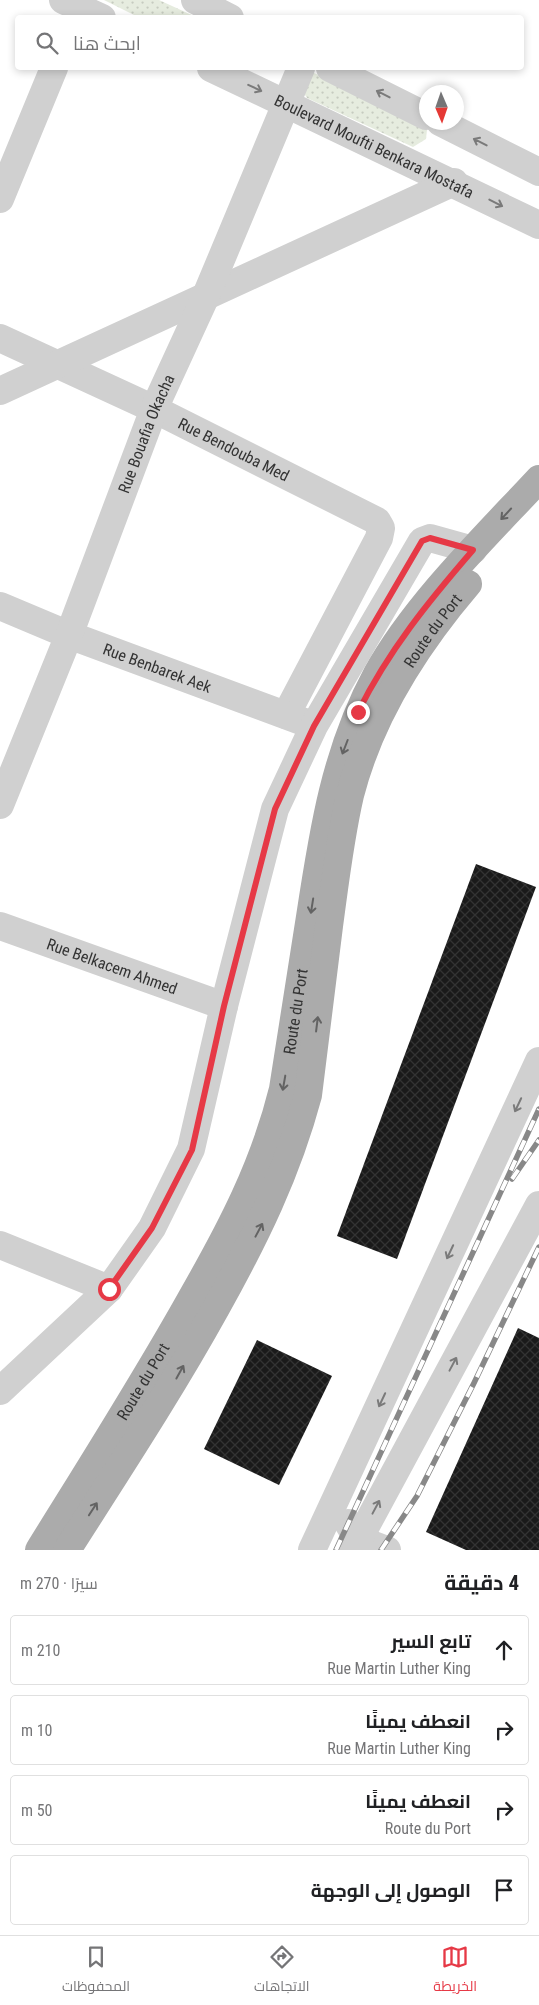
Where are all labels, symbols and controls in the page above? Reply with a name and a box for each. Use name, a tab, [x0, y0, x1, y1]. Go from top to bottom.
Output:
search box	[15, 15, 524, 70]
icon: search	[33, 29, 61, 57]
text: ابحث هنا	[73, 32, 141, 55]
one-way arrow	[247, 84, 262, 93]
north arrow	[419, 85, 464, 130]
one-way arrow	[376, 89, 391, 98]
street label: Boulevard Moufti Benkara Mostafa	[272, 90, 477, 202]
one-way arrow	[473, 137, 488, 146]
one-way arrow	[488, 199, 503, 208]
street label: Rue Bouafia Okacha	[114, 371, 178, 496]
street label: Rue Bendouba Med	[175, 413, 293, 485]
one-way arrow	[500, 508, 512, 521]
street label: Route du Port	[399, 590, 466, 671]
street label: Rue Benbarek Aek	[101, 639, 215, 697]
route end	[347, 701, 370, 724]
one-way arrow	[340, 739, 349, 754]
one-way arrow	[306, 897, 316, 913]
street label: Rue Belkacem Ahmed	[44, 934, 180, 998]
street label: Route du Port	[279, 967, 311, 1056]
one-way arrow	[312, 1017, 322, 1033]
one-way arrow	[279, 1075, 289, 1091]
one-way arrow	[513, 1097, 523, 1112]
one-way arrow	[254, 1223, 264, 1237]
one-way arrow	[445, 1245, 455, 1260]
route start	[98, 1278, 121, 1301]
street label: Route du Port	[112, 1339, 173, 1423]
one-way arrow	[448, 1356, 458, 1371]
one-way arrow	[176, 1365, 186, 1380]
one-way arrow	[376, 1392, 386, 1407]
one-way arrow	[371, 1499, 381, 1514]
one-way arrow	[88, 1502, 98, 1516]
text: 4 دقيقة	[444, 1571, 519, 1595]
text: سيرًا · 270 m	[20, 1574, 98, 1593]
text: تابع السير	[391, 1630, 471, 1653]
icon: ahead	[490, 1636, 518, 1664]
text: 210 m	[21, 1641, 60, 1660]
text: Rue Martin Luther King	[327, 1659, 471, 1678]
text: انعطف يمينًا	[365, 1710, 471, 1733]
icon: right	[490, 1716, 518, 1744]
text: 10 m	[21, 1721, 53, 1740]
text: Rue Martin Luther King	[327, 1739, 471, 1758]
text: انعطف يمينًا	[365, 1790, 471, 1813]
icon: right	[490, 1796, 518, 1824]
text: 50 m	[21, 1801, 53, 1820]
text: Route du Port	[385, 1819, 471, 1838]
icon: arrive	[490, 1876, 518, 1904]
text: الوصول إلى الوجهة	[311, 1879, 471, 1902]
tab: المحفوظات	[62, 1943, 130, 1999]
tab: الاتجاهات	[254, 1943, 309, 1999]
tab: الخريطة	[433, 1943, 477, 1999]

